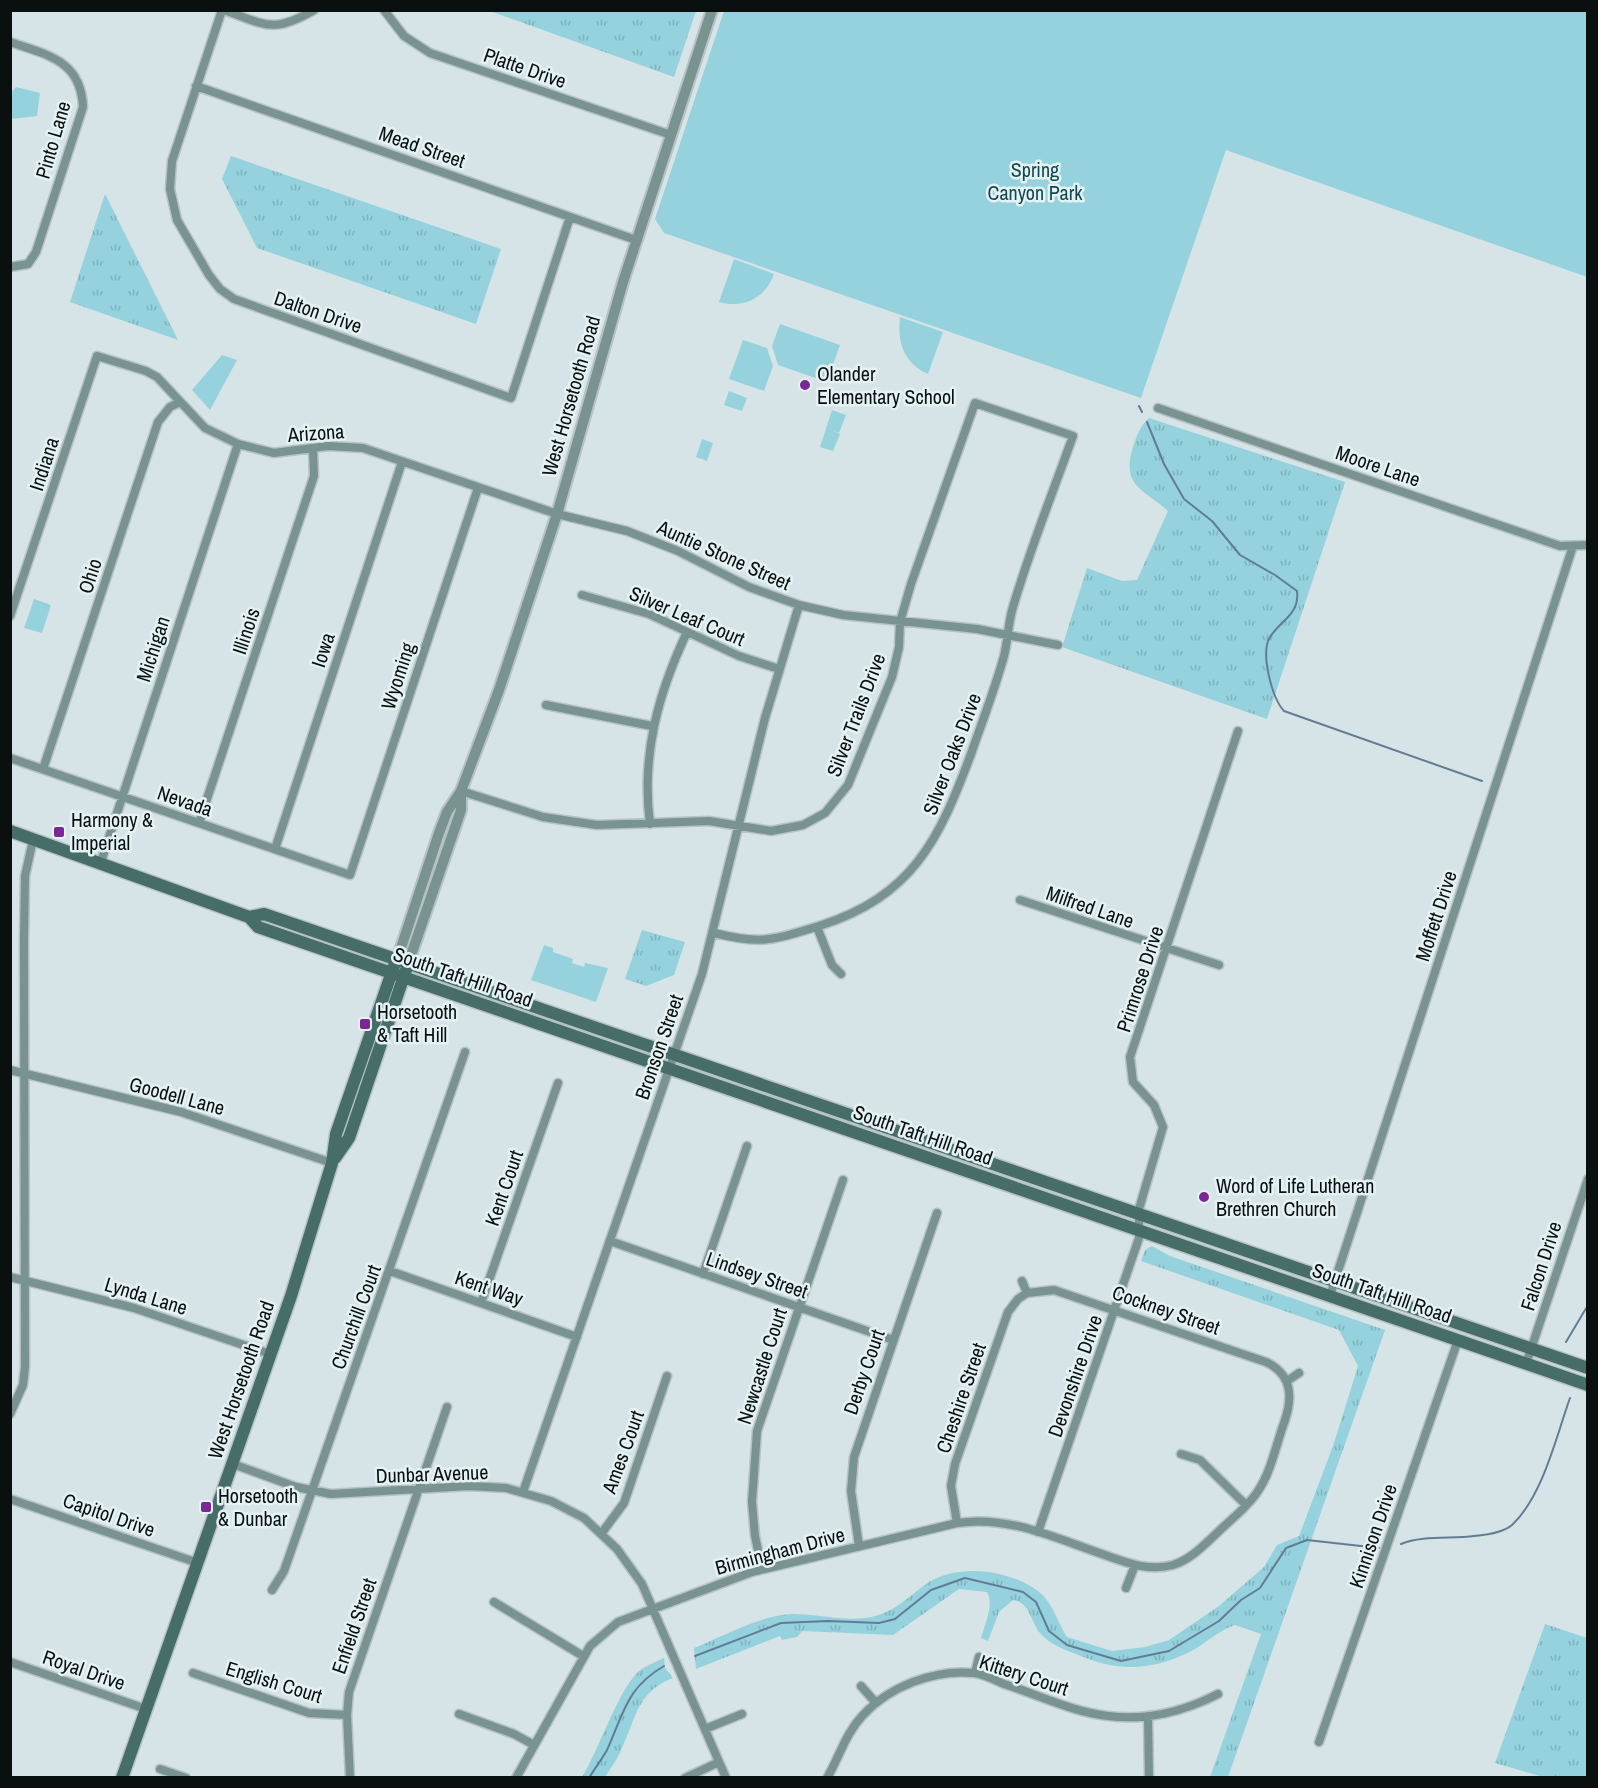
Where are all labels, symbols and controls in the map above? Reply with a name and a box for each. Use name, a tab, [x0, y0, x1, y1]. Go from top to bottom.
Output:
street label: Platte Drive	[480, 41, 570, 94]
street label: Pinto Lane	[29, 98, 76, 182]
street label: Mead Street	[376, 119, 469, 174]
park label: Spring Canyon Park	[988, 156, 1083, 206]
street label: Dalton Drive	[271, 284, 366, 339]
street label: West Horsetooth Road	[535, 313, 606, 479]
place label: Olander Elementary School	[817, 360, 955, 410]
marker: Olander Elementary School	[798, 378, 812, 392]
street label: Arizona	[286, 417, 345, 448]
street label: Indiana	[22, 434, 65, 494]
street label: Moore Lane	[1332, 439, 1424, 493]
street label: Auntie Stone Street	[652, 513, 795, 596]
street label: Ohio	[71, 555, 108, 597]
street label: Silver Leaf Court	[625, 579, 750, 652]
street label: Illinois	[225, 604, 266, 658]
street label: Michigan	[129, 613, 176, 685]
street label: Iowa	[304, 629, 341, 670]
street label: Wyoming	[374, 639, 421, 713]
street label: Silver Trails Drive	[820, 649, 891, 781]
street label: Silver Oaks Drive	[916, 689, 987, 819]
street label: Nevada	[154, 779, 216, 822]
place label: Harmony & Imperial	[71, 806, 153, 856]
marker: Harmony & Imperial	[52, 825, 66, 839]
street label: Moffett Drive	[1408, 867, 1463, 965]
street label: Milfred Lane	[1043, 879, 1138, 934]
street label: Primrose Drive	[1110, 922, 1169, 1035]
street label: South Taft Hill Road	[390, 940, 537, 1013]
street label: Bronson Street	[628, 990, 689, 1103]
place label: Horsetooth & Taft Hill	[377, 998, 457, 1048]
marker: Horsetooth & Taft Hill	[358, 1017, 372, 1031]
street label: Goodell Lane	[127, 1070, 228, 1121]
street label: South Taft Hill Road	[850, 1098, 997, 1171]
street label: Kent Court	[478, 1146, 529, 1229]
place label: Word of Life Lutheran Brethren Church	[1216, 1172, 1374, 1222]
marker: Word of Life Lutheran Brethren Church	[1197, 1190, 1211, 1204]
street label: Falcon Drive	[1513, 1218, 1568, 1314]
street label: Lindsey Street	[703, 1245, 812, 1305]
street label: South Taft Hill Road	[1309, 1256, 1456, 1329]
street label: Churchill Court	[324, 1260, 387, 1373]
street label: Kent Way	[451, 1263, 528, 1312]
street label: Lynda Lane	[101, 1270, 191, 1321]
street label: Cockney Street	[1109, 1279, 1224, 1341]
street label: West Horsetooth Road	[201, 1297, 280, 1463]
street label: Newcastle Court	[730, 1304, 793, 1427]
street label: Devonshire Drive	[1041, 1311, 1108, 1441]
street label: Derby Court	[836, 1325, 891, 1418]
street label: Cheshire Street	[929, 1339, 992, 1457]
street label: Ames Court	[595, 1406, 650, 1498]
street label: Dunbar Avenue	[375, 1458, 489, 1489]
street label: Kinnison Drive	[1342, 1480, 1403, 1592]
place label: Horsetooth & Dunbar	[218, 1482, 298, 1532]
street label: Capitol Drive	[60, 1486, 159, 1543]
marker: Horsetooth & Dunbar	[199, 1500, 213, 1514]
street label: Birmingham Drive	[712, 1520, 848, 1581]
street label: Enfield Street	[325, 1574, 383, 1677]
street label: Royal Drive	[39, 1643, 129, 1696]
street label: Kittery Court	[976, 1647, 1073, 1702]
street label: English Court	[223, 1654, 326, 1709]

